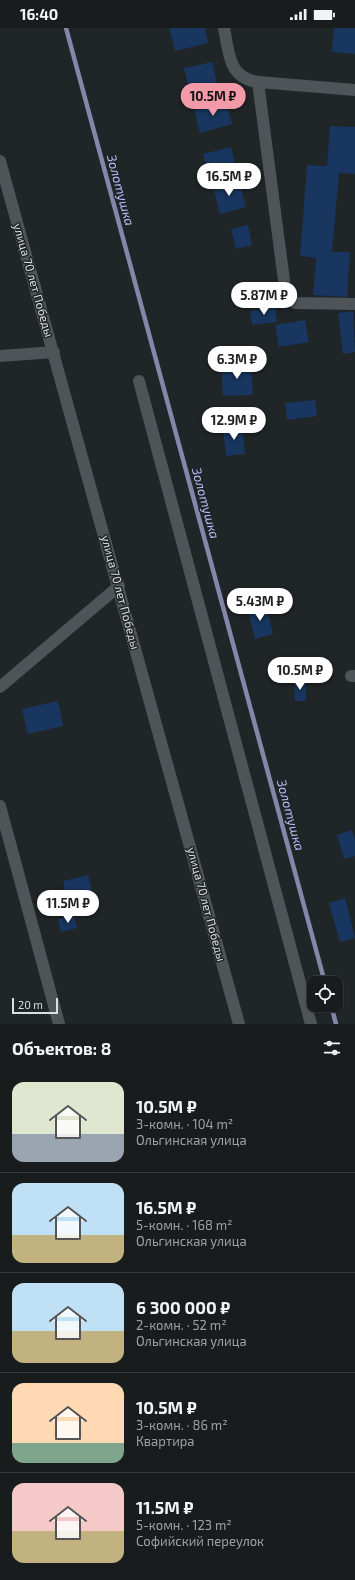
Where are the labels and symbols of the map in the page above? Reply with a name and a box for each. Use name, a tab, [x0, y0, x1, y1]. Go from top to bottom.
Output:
pin: 10.5M ₽	[176, 83, 250, 117]
water label: Золотушка	[104, 152, 138, 227]
pin: 16.5M ₽	[192, 163, 266, 197]
street label: улица 70 лет Победы	[10, 222, 57, 339]
pin: 5.87M ₽	[227, 282, 301, 316]
pin: 6.3M ₽	[204, 346, 270, 380]
pin: 12.9M ₽	[197, 407, 271, 441]
water label: Золотушка	[189, 465, 223, 540]
street label: улица 70 лет Победы	[98, 533, 143, 651]
pin: 5.43M ₽	[223, 588, 297, 622]
pin: 10.5M ₽	[263, 657, 337, 691]
water label: Золотушка	[274, 777, 308, 852]
street label: улица 70 лет Победы	[184, 845, 229, 963]
pin: 11.5M ₽	[31, 890, 105, 924]
scale bar	[12, 996, 58, 1015]

